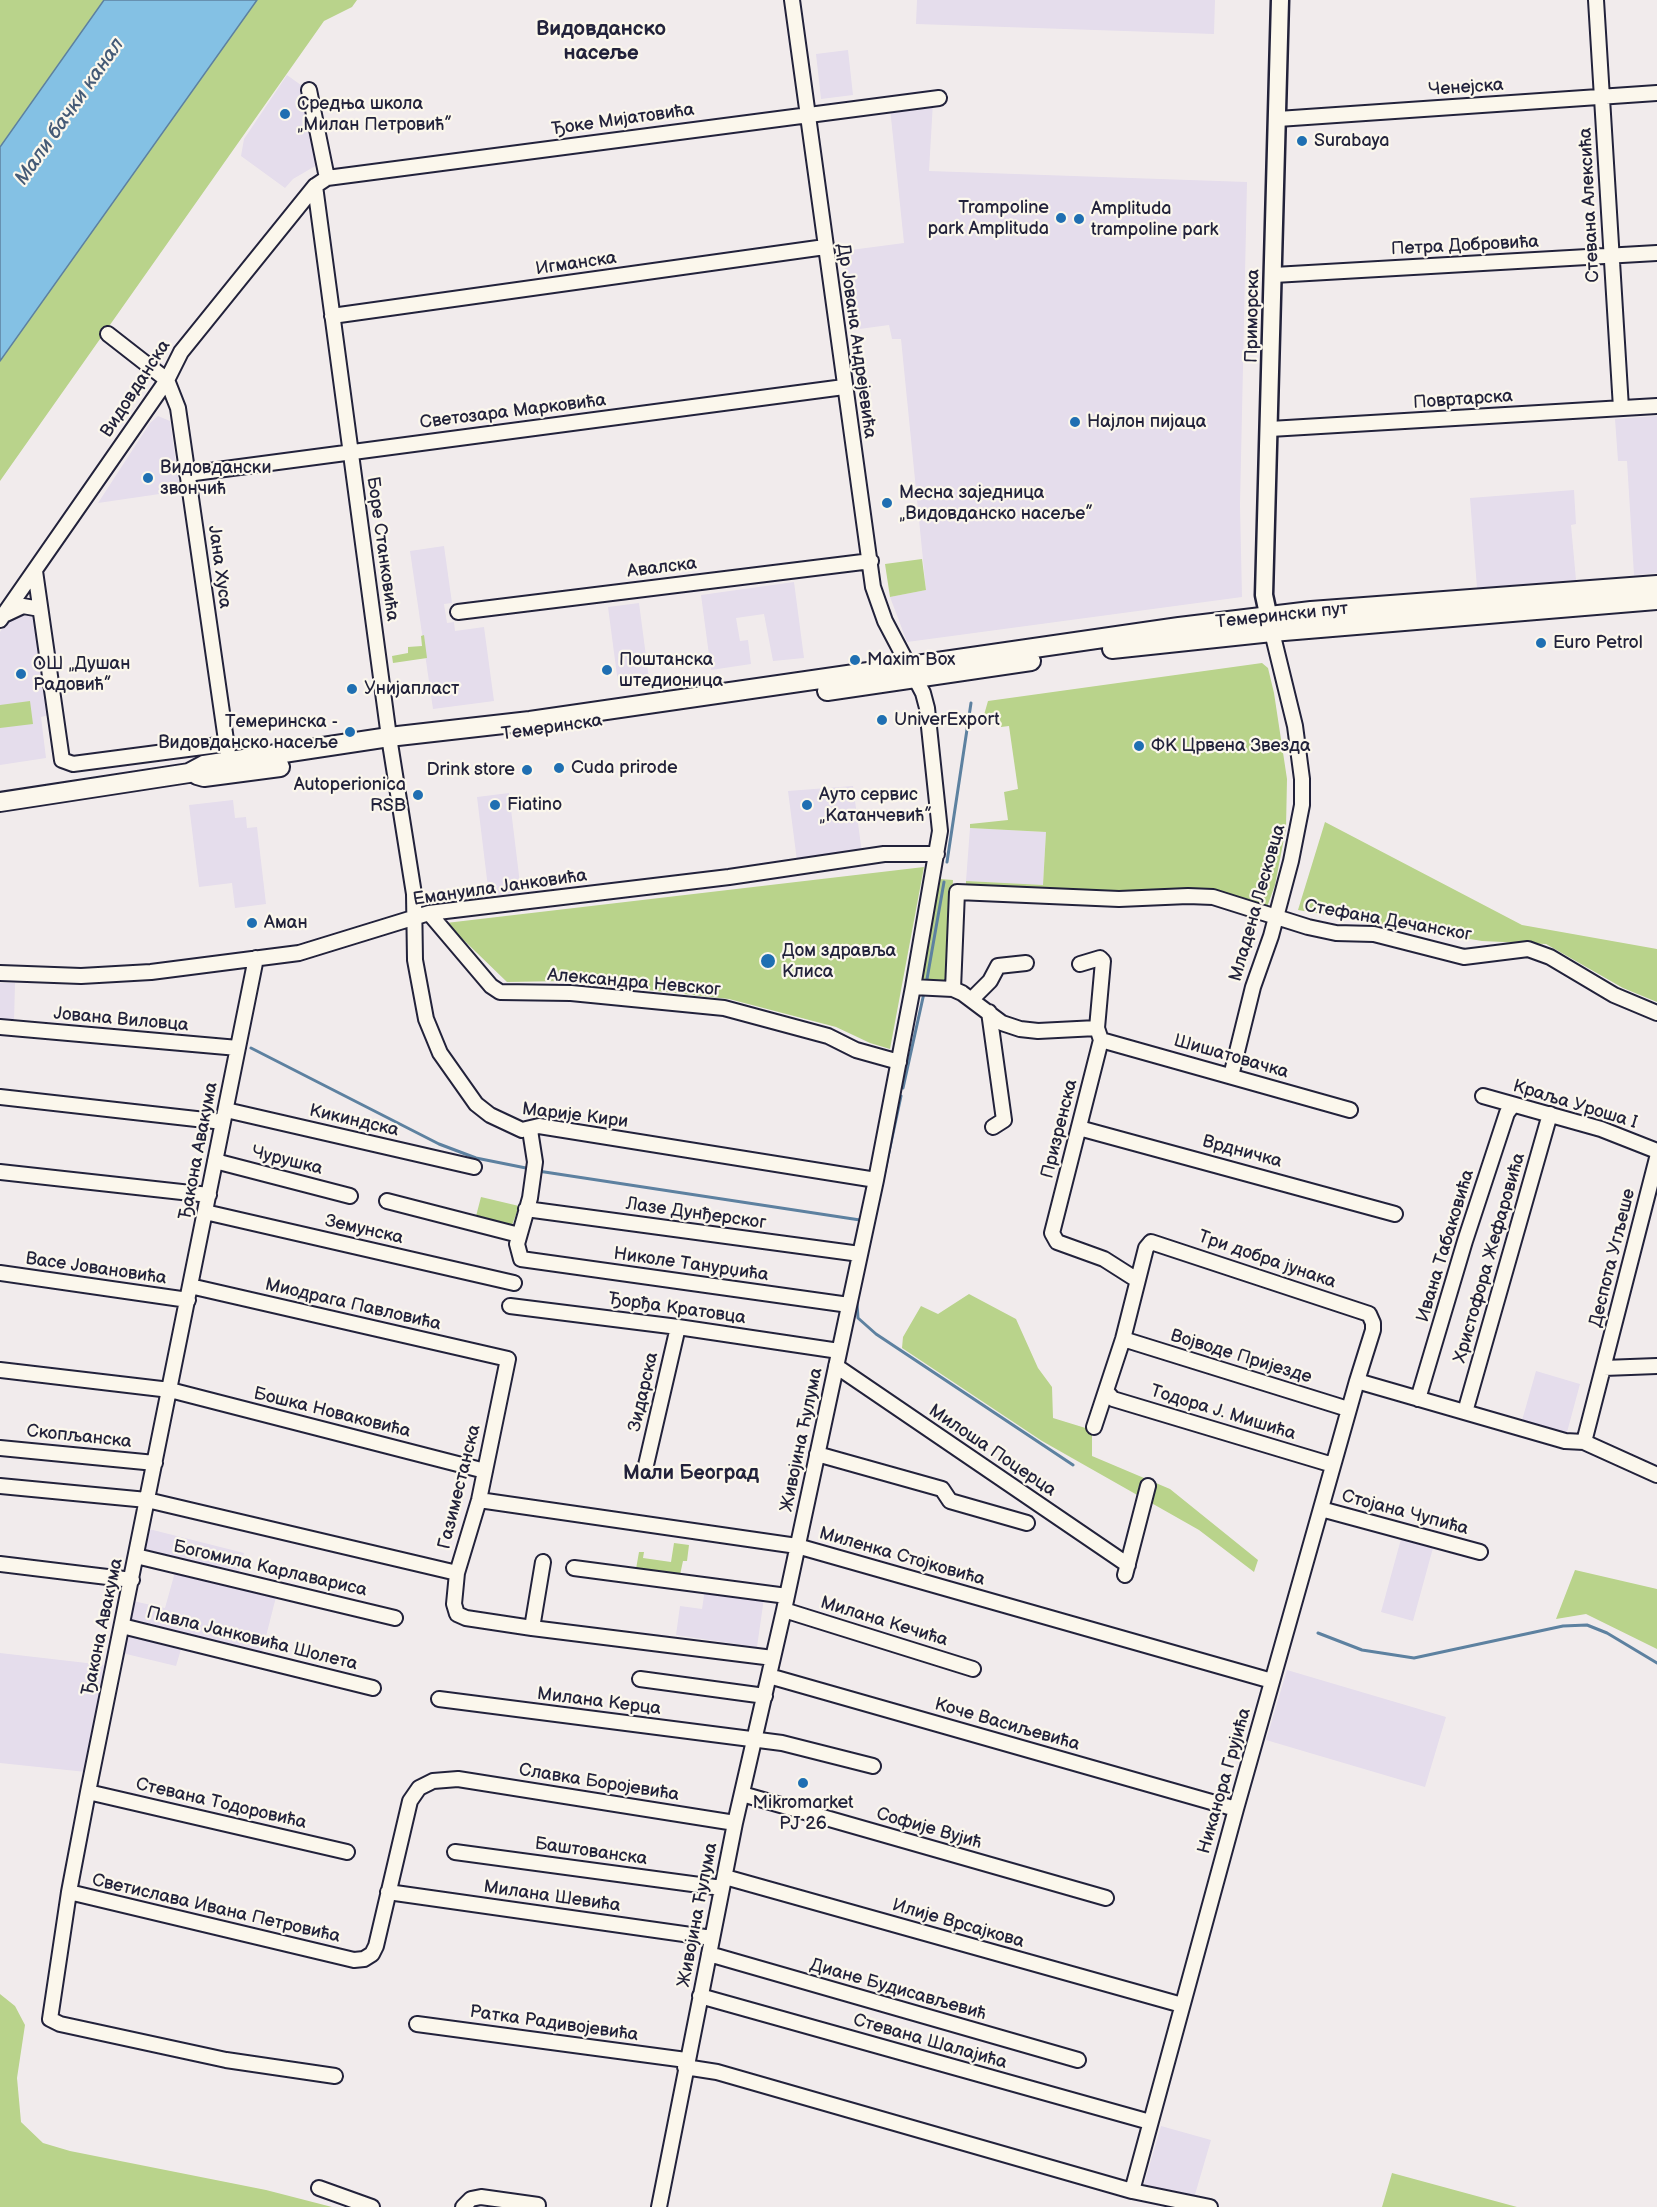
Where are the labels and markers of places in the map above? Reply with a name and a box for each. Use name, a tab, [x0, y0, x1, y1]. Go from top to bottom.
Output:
place label: Средња школа „Милан Петровић”	[297, 93, 452, 136]
marker: Средња школа „Милан Петровић”	[278, 107, 292, 121]
place label: Surabaya	[1314, 130, 1389, 152]
marker: Surabaya	[1295, 134, 1309, 148]
place label: Trampoline park Amplituda	[928, 197, 1049, 240]
place label: Amplituda trampoline park	[1091, 198, 1218, 240]
marker: Trampoline park Amplituda	[1054, 211, 1068, 225]
marker: Amplituda trampoline park	[1072, 212, 1086, 226]
place label: Најлон пијаца	[1087, 411, 1206, 433]
marker: Најлон пијаца	[1068, 415, 1082, 429]
place label: Видовдански звончић	[160, 457, 271, 500]
marker: Видовдански звончић	[141, 471, 155, 485]
place label: Месна заједница „Видовданско насеље”	[899, 482, 1093, 524]
marker: Месна заједница „Видовданско насеље”	[880, 496, 894, 510]
place label: Euro Petrol	[1553, 632, 1643, 654]
marker: Euro Petrol	[1534, 636, 1548, 650]
place label: Поштанска штедионица	[619, 649, 723, 692]
place label: Maxim Box	[867, 649, 956, 671]
place label: ОШ „Душан Радовић”	[33, 653, 130, 696]
marker: Maxim Box	[848, 653, 862, 667]
marker: Поштанска штедионица	[600, 663, 614, 677]
marker: ОШ „Душан Радовић”	[14, 667, 28, 681]
place label: Унијапласт	[364, 678, 459, 700]
marker: Унијапласт	[345, 682, 359, 696]
place label: UniverExport	[894, 709, 1000, 731]
place label: Темеринска - Видовданско насеље	[158, 711, 338, 754]
marker: UniverExport	[875, 713, 889, 727]
marker: Темеринска - Видовданско насеље	[343, 725, 357, 739]
place label: ФК Црвена Звезда	[1151, 735, 1311, 757]
marker: ФК Црвена Звезда	[1132, 739, 1146, 753]
place label: Cuda prirode	[571, 757, 678, 779]
place label: Drink store	[426, 759, 515, 781]
marker: Cuda prirode	[552, 761, 566, 775]
marker: Drink store	[520, 763, 534, 777]
place label: Autoperionica RSB	[294, 774, 406, 816]
place label: Ауто сервис „Катанчевић”	[819, 784, 932, 826]
marker: Autoperionica RSB	[411, 788, 425, 802]
place label: Fiatino	[507, 794, 562, 816]
marker: Fiatino	[488, 798, 502, 812]
marker: Ауто сервис „Катанчевић”	[800, 798, 814, 812]
place label: Аман	[264, 912, 308, 934]
marker: Аман	[245, 916, 259, 930]
place label: Дом здравља Клиса	[782, 940, 896, 982]
marker: Дом здравља Клиса	[759, 952, 777, 970]
marker: Mikromarket PJ 26	[796, 1776, 810, 1790]
place label: Mikromarket PJ 26	[752, 1792, 854, 1834]

